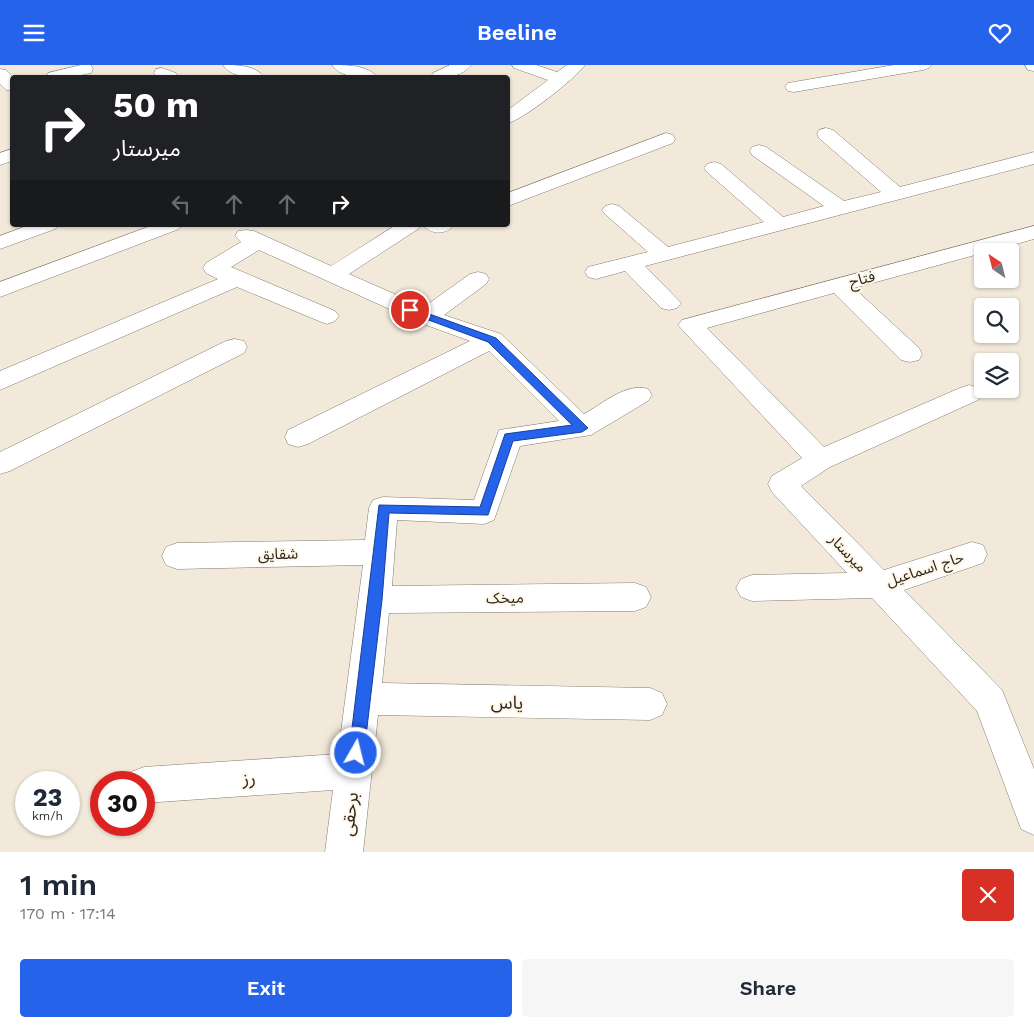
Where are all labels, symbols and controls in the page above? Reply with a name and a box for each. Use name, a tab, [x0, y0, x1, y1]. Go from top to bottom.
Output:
icon: menu	[20, 19, 48, 47]
icon: heart	[986, 19, 1014, 47]
text: Beeline	[477, 20, 557, 45]
text: 50 m	[113, 84, 199, 126]
icon: right	[30, 95, 95, 160]
text: میرستار	[113, 136, 181, 161]
icon: left	[167, 190, 195, 218]
icon: ahead	[220, 190, 248, 218]
icon: ahead	[273, 190, 301, 218]
icon: right	[326, 190, 354, 218]
north arrow	[974, 243, 1019, 287]
map controls	[974, 243, 1019, 398]
street label: فتاح	[847, 267, 878, 294]
pin	[389, 289, 431, 331]
icon: arrive	[396, 296, 424, 324]
button: search	[974, 298, 1019, 343]
button: layers	[974, 353, 1019, 398]
street label: میرستار	[825, 529, 871, 576]
street label: شقایق	[258, 545, 298, 564]
street label: حاج اسماعیل	[884, 548, 967, 593]
street label: میخک	[486, 589, 524, 607]
street label: یاس	[491, 691, 523, 714]
position arrow	[329, 726, 381, 778]
street label: رز	[241, 767, 256, 790]
speed limit sign: 30	[90, 771, 155, 836]
text: 23	[33, 783, 62, 812]
street label: برحقی	[336, 791, 363, 837]
text: km/h	[32, 809, 63, 823]
text: 1 min	[20, 867, 97, 902]
button: close	[962, 869, 1014, 921]
text: 170 m · 17:14	[20, 904, 116, 923]
button: Exit	[20, 959, 512, 1017]
button: Share	[522, 959, 1014, 1017]

